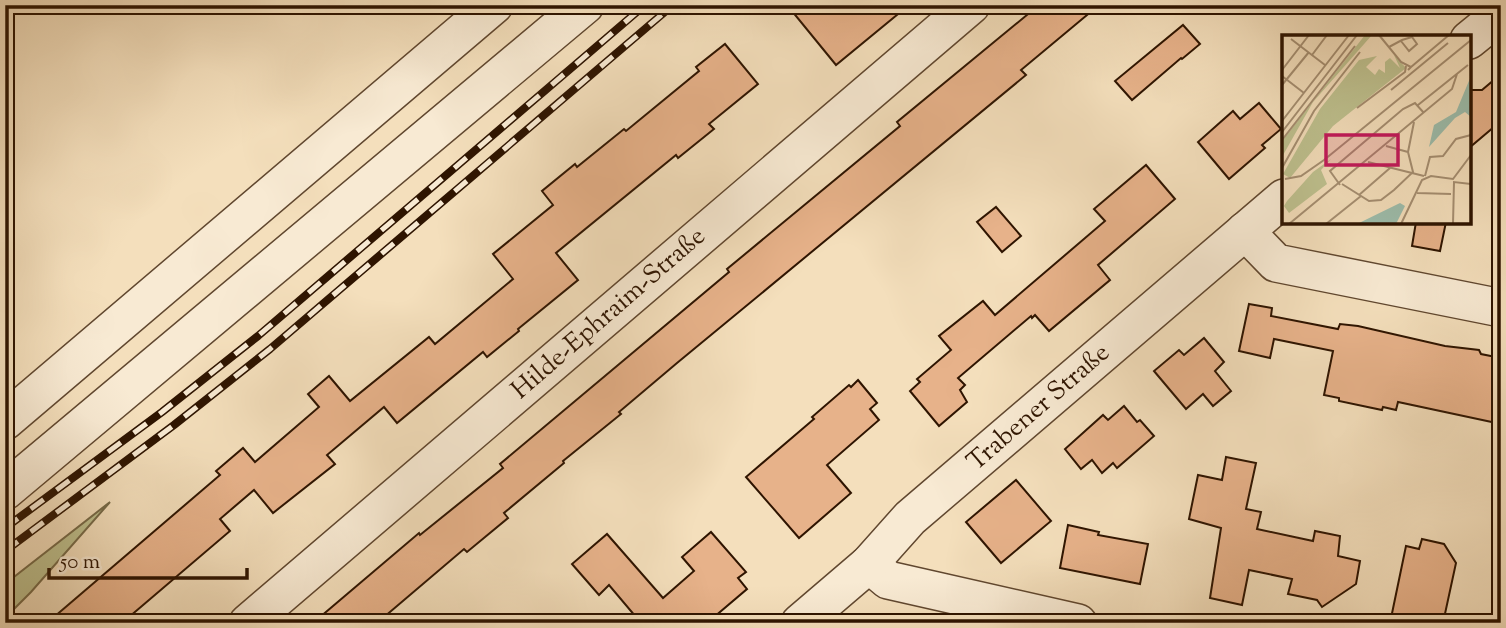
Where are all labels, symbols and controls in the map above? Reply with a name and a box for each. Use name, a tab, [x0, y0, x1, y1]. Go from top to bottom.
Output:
inset map	[1282, 35, 1471, 224]
street label: Hilde-Ephraim-Straße	[504, 219, 714, 409]
street label: Trabener Straße	[960, 336, 1118, 480]
scale bar	[49, 537, 247, 581]
text: 50 m	[59, 548, 100, 578]

